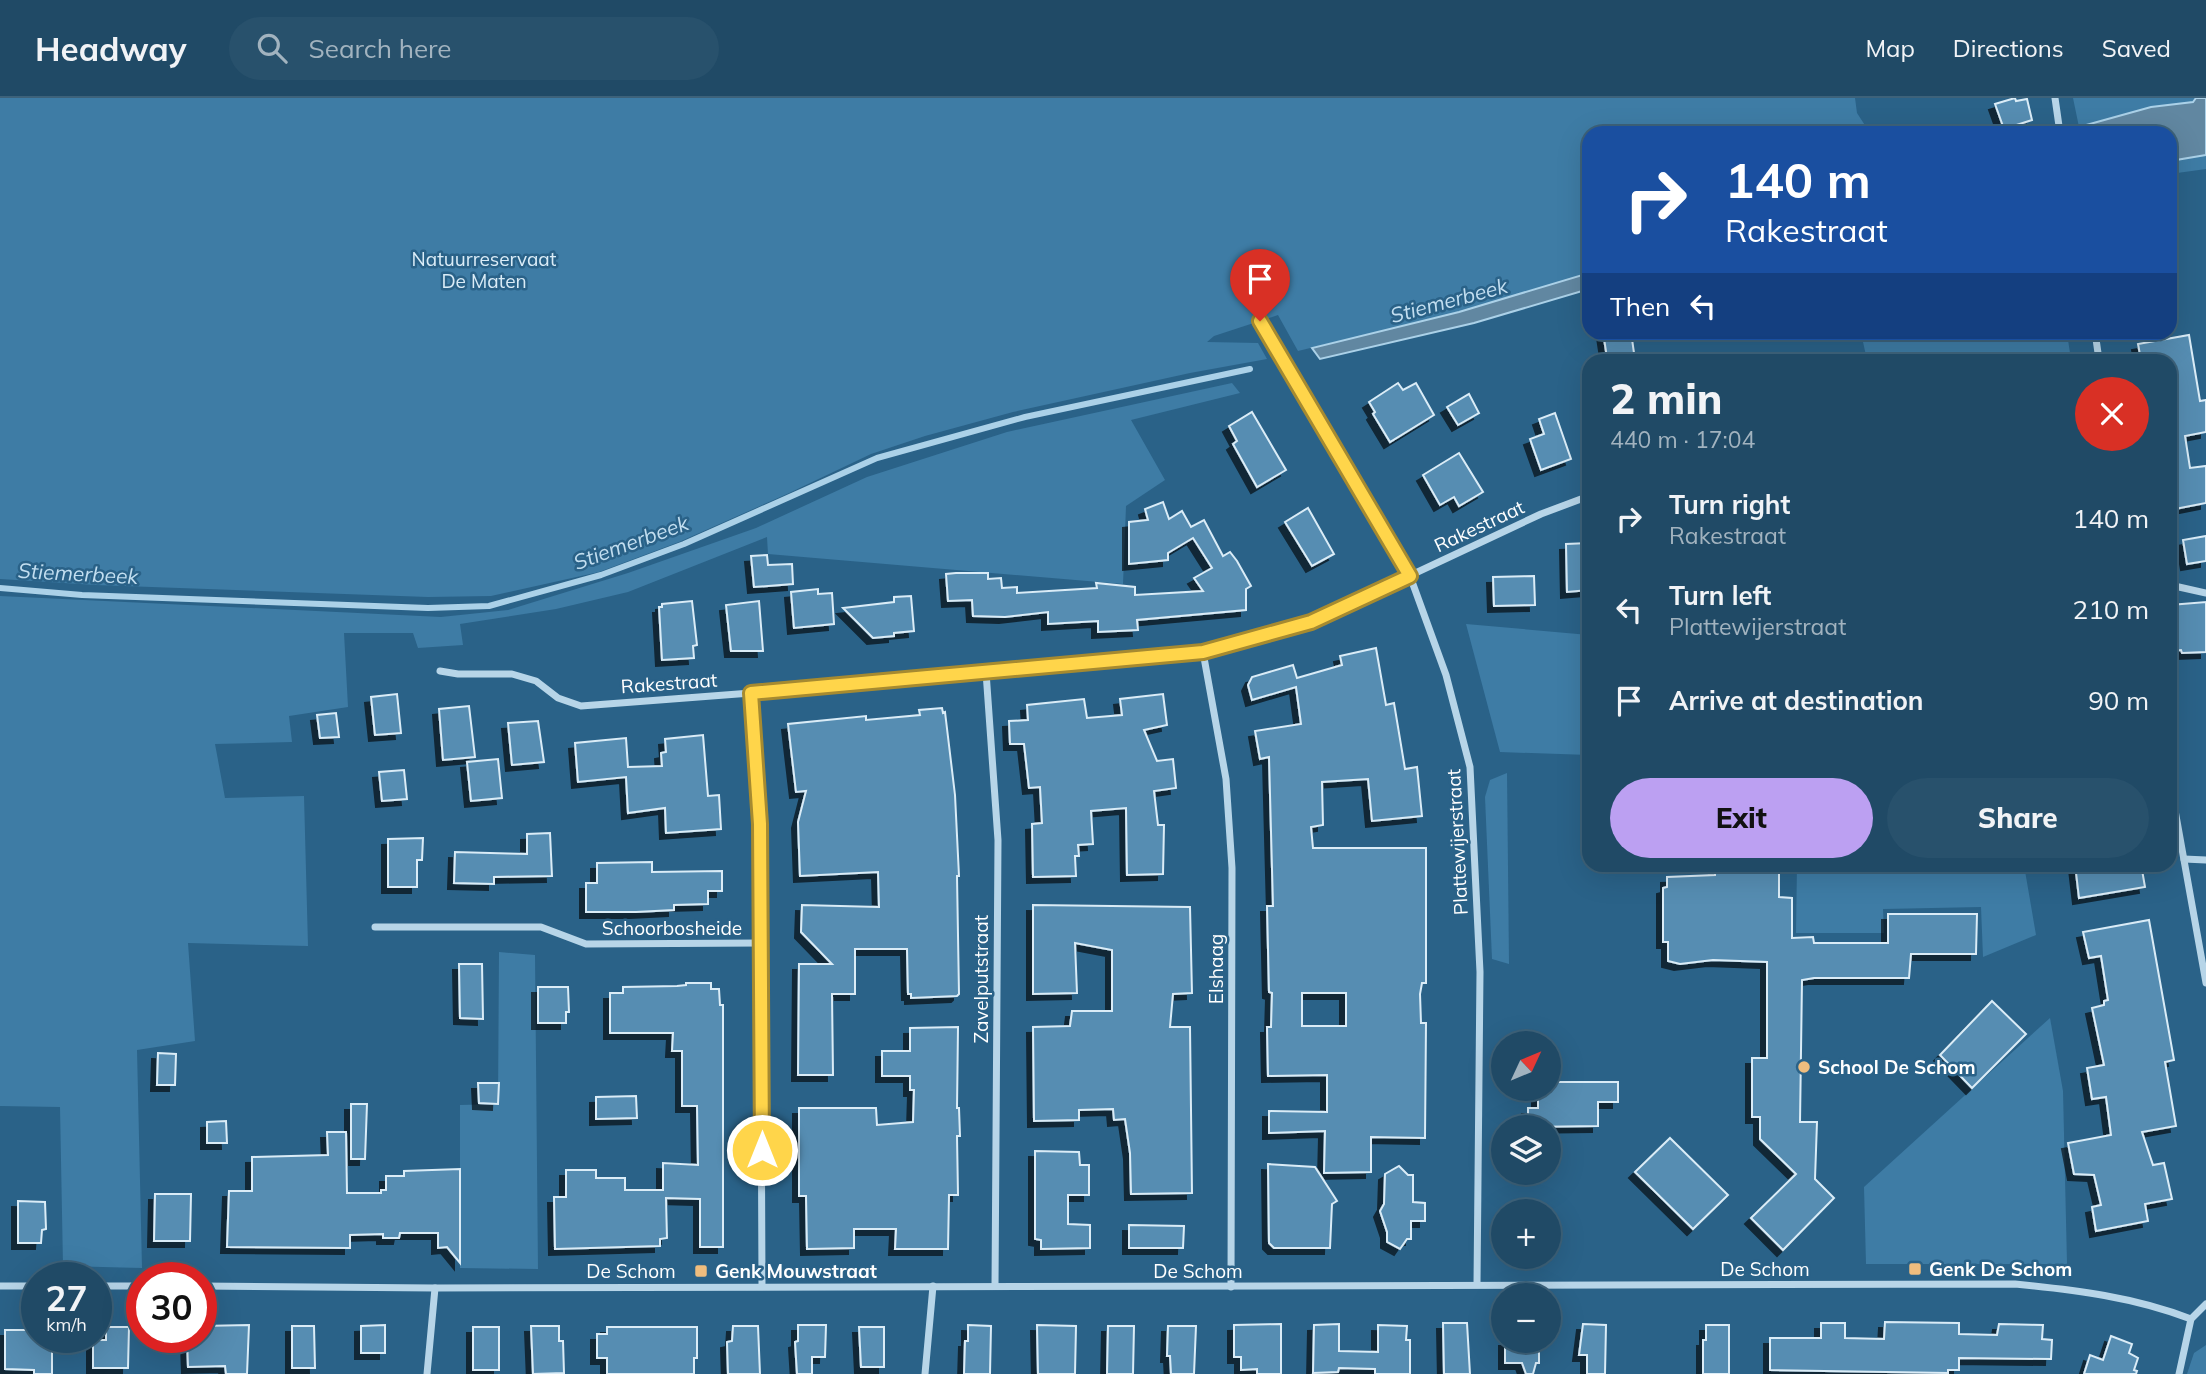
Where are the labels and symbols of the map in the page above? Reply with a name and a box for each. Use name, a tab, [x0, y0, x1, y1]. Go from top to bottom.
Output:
park label: Natuurreservaat De Maten	[412, 247, 557, 293]
pin	[1230, 249, 1290, 321]
water label: Stiemerbeek	[1387, 272, 1511, 328]
street label: Rakestraat	[1430, 495, 1528, 557]
water label: Stiemerbeek	[570, 509, 693, 575]
water label: Stiemerbeek	[17, 557, 140, 589]
street label: Rakestraat	[620, 668, 718, 698]
street label: Plattewijerstraat	[1441, 768, 1473, 916]
street label: Zavelputstraat	[969, 914, 993, 1043]
street label: Schoorbosheide	[602, 916, 742, 940]
street label: Elshaag	[1204, 934, 1228, 1004]
north arrow	[1491, 1031, 1561, 1101]
place label: School De Schom	[1818, 1055, 1976, 1079]
marker: School De Schom	[1796, 1059, 1812, 1075]
position arrow	[725, 1113, 799, 1187]
street label: De Schom	[1720, 1257, 1810, 1281]
place label: Genk De Schom	[1929, 1257, 2072, 1281]
street label: De Schom	[586, 1259, 676, 1283]
place label: Genk Mouwstraat	[715, 1259, 877, 1283]
street label: De Schom	[1153, 1259, 1243, 1283]
marker: Genk De Schom	[1907, 1261, 1923, 1277]
speed limit sign: 30	[126, 1262, 217, 1353]
marker: Genk Mouwstraat	[693, 1263, 709, 1279]

